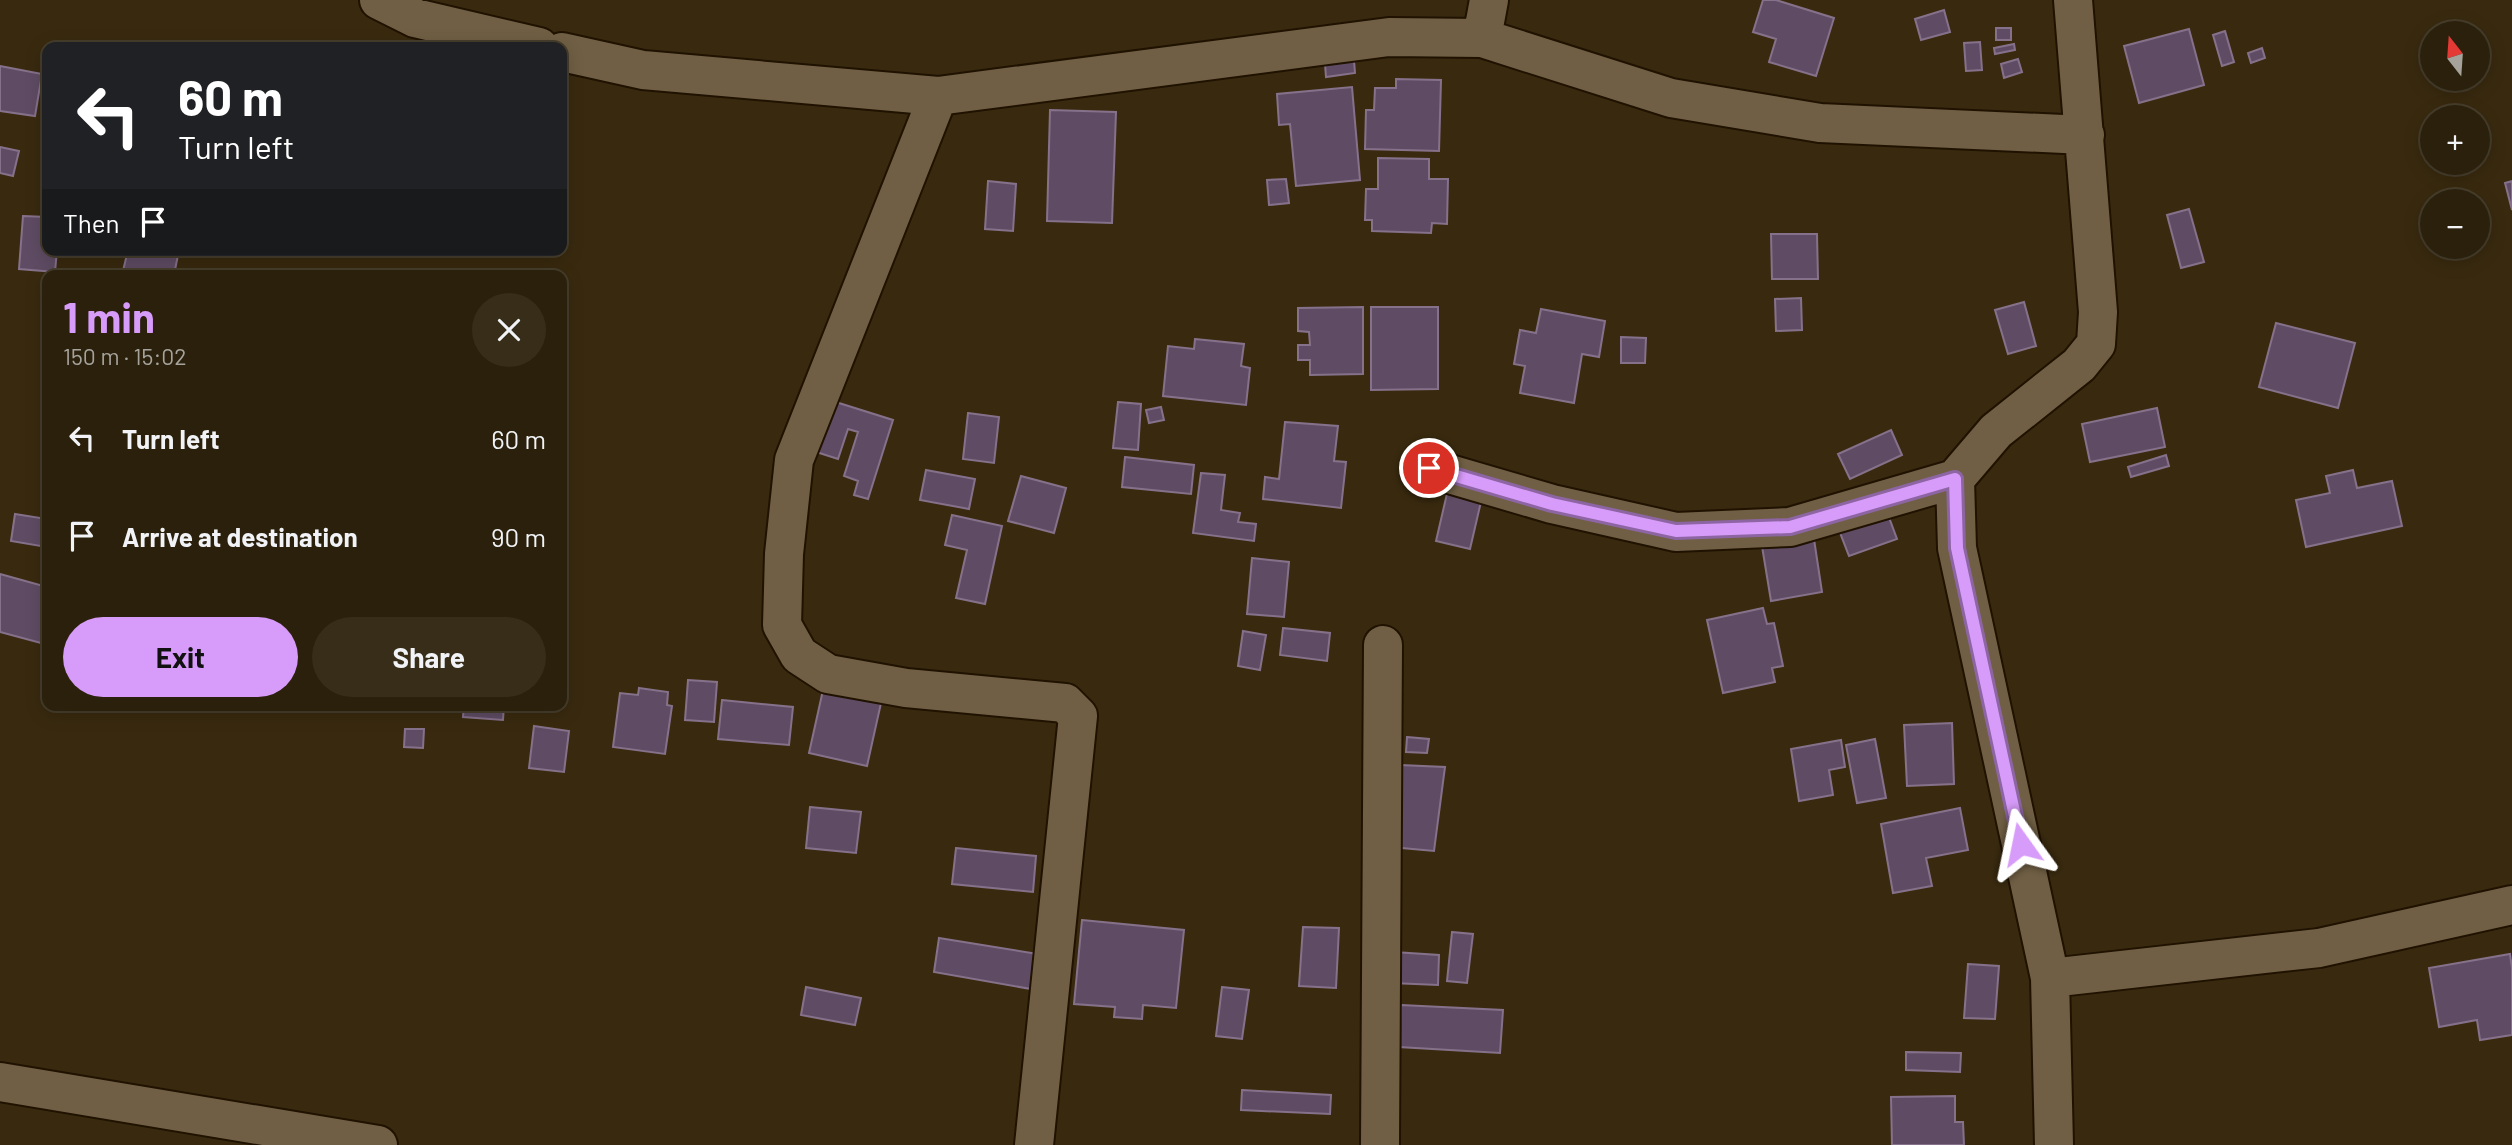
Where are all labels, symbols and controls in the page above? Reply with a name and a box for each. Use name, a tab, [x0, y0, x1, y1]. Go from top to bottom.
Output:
north arrow	[2420, 21, 2490, 91]
map controls	[2420, 21, 2490, 259]
text: 60 m	[178, 67, 283, 126]
icon: left	[63, 70, 154, 161]
button: +	[2420, 105, 2490, 175]
text: Turn left	[178, 127, 295, 165]
button: −	[2420, 189, 2490, 259]
icon: arrive	[134, 203, 172, 241]
text: Then	[63, 207, 120, 238]
text: 1 min	[63, 291, 155, 341]
button: close	[472, 293, 546, 367]
text: 150 m · 15:02	[63, 342, 187, 370]
icon: left	[63, 419, 101, 457]
text: Turn left	[122, 423, 220, 454]
text: 60 m	[491, 423, 546, 454]
pin	[1399, 438, 1459, 498]
icon: arrive	[1410, 449, 1448, 487]
icon: arrive	[63, 517, 101, 555]
text: Arrive at destination	[122, 521, 358, 552]
text: 90 m	[491, 521, 546, 552]
button: Exit	[63, 617, 298, 697]
button: Share	[312, 617, 546, 697]
position arrow	[1984, 807, 2058, 881]

